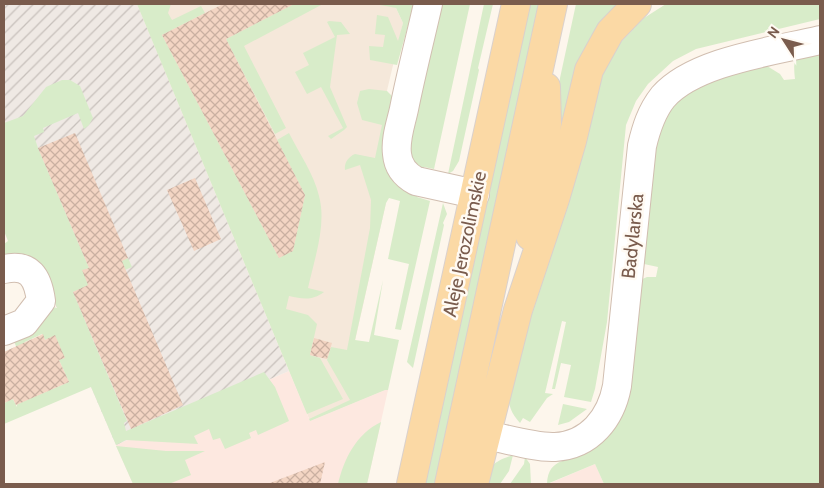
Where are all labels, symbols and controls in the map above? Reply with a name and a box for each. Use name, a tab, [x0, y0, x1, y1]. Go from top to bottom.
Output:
north arrow	[759, 15, 809, 65]
text: N	[763, 23, 784, 42]
street label: Aleje Jerozolimskie	[438, 169, 491, 319]
street label: Badylarska	[617, 192, 648, 280]

